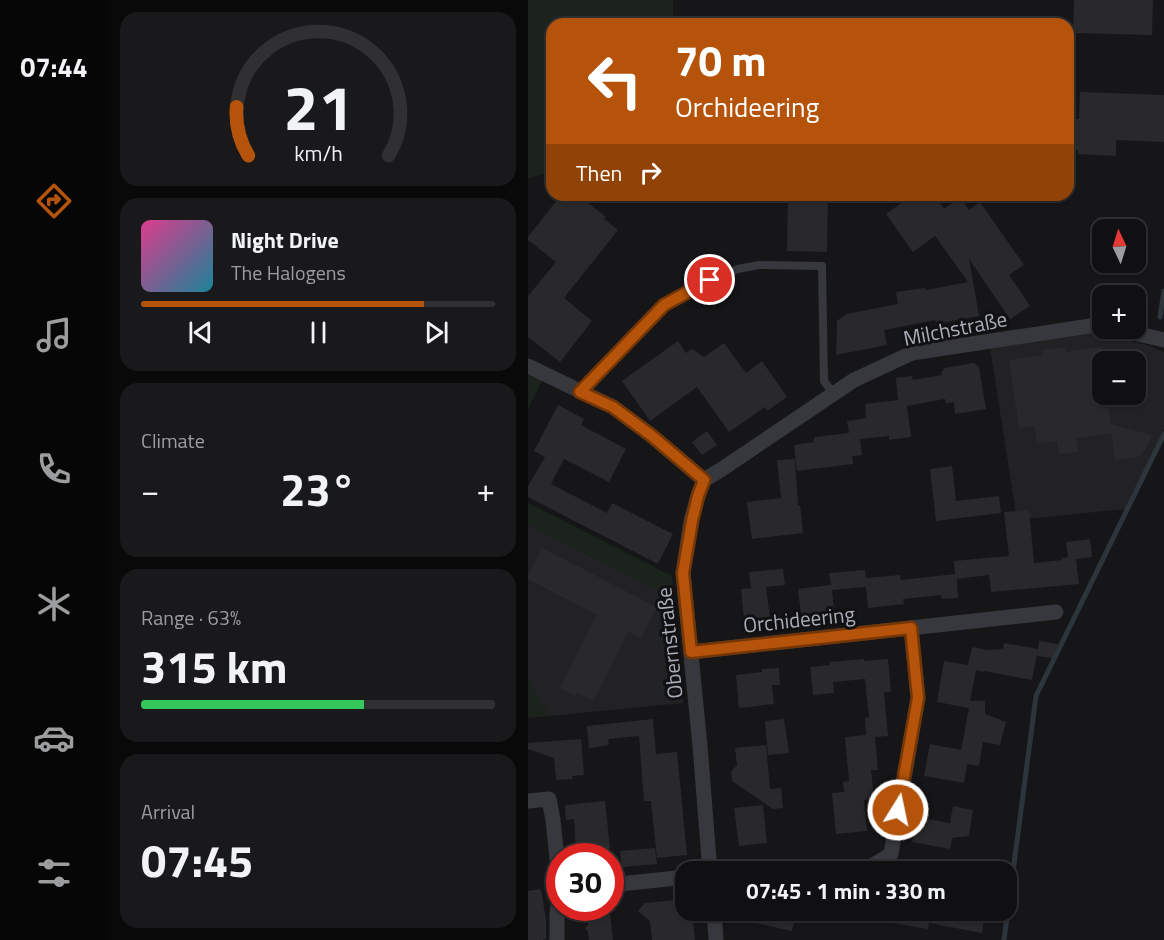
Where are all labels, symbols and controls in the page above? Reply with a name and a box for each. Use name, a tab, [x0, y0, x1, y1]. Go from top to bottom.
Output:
text: 70 m	[675, 28, 767, 92]
icon: left	[576, 42, 654, 120]
text: 07:44	[20, 46, 88, 87]
text: 21	[283, 59, 353, 154]
text: Orchideering	[675, 86, 819, 127]
text: km/h	[294, 137, 342, 169]
text: Then	[576, 156, 622, 190]
icon: right	[634, 156, 667, 189]
icon: directions	[33, 180, 75, 222]
north arrow	[1092, 219, 1146, 273]
map controls	[1092, 219, 1146, 405]
text: Night Drive	[231, 223, 339, 257]
pin	[684, 254, 735, 305]
text: The Halogens	[231, 257, 346, 288]
icon: arrive	[693, 263, 726, 296]
button: +	[1092, 285, 1146, 339]
street label: Milchstraße	[900, 302, 1010, 354]
icon: music	[33, 314, 75, 356]
icon: previous	[184, 316, 217, 349]
icon: pause	[302, 316, 335, 349]
icon: next	[420, 316, 453, 349]
button: −	[1092, 351, 1146, 405]
text: Climate	[141, 425, 205, 456]
icon: phone	[33, 448, 75, 490]
text: 23°	[280, 455, 356, 523]
text: −	[141, 465, 159, 515]
text: +	[477, 465, 495, 515]
icon: climate	[33, 583, 75, 625]
street label: Obernstraße	[647, 586, 691, 700]
street label: Orchideering	[742, 597, 857, 641]
text: Range · 63%	[141, 602, 241, 633]
text: 315 km	[141, 632, 287, 700]
icon: car	[33, 717, 75, 759]
position arrow	[866, 778, 930, 842]
text: Arrival	[141, 796, 195, 827]
text: 07:45	[141, 826, 253, 894]
speed limit sign: 30	[546, 843, 624, 921]
icon: filters	[33, 852, 75, 894]
text: 07:45 · 1 min · 330 m	[746, 874, 946, 908]

